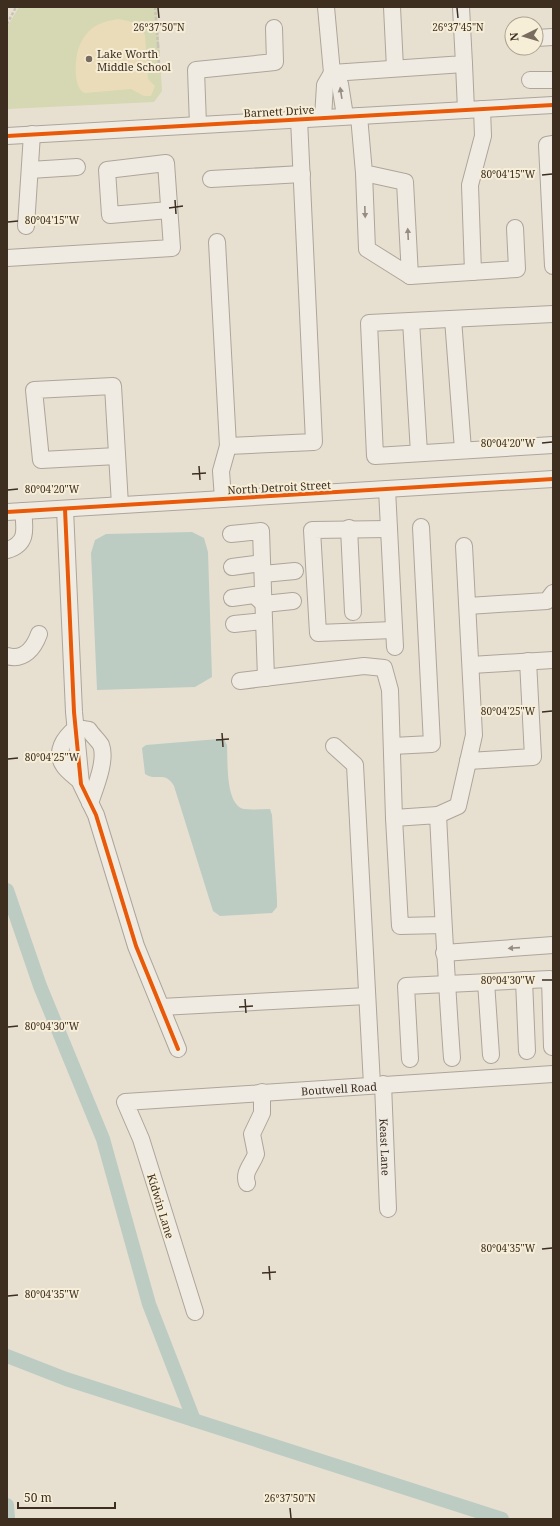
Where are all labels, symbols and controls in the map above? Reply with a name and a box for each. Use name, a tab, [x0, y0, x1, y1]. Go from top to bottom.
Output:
north arrow	[504, 16, 544, 56]
text: 26°37'50"N	[133, 20, 185, 34]
text: 26°37'45"N	[432, 20, 484, 34]
text: N	[506, 32, 521, 42]
place label: Lake Worth Middle School	[97, 46, 172, 74]
marker: Lake Worth Middle School	[84, 54, 94, 64]
one-way arrow	[338, 87, 344, 99]
street label: Barnett Drive	[243, 102, 315, 120]
text: 80°04'15"W	[481, 167, 536, 181]
one-way arrow	[362, 206, 369, 218]
text: 80°04'15"W	[25, 213, 80, 227]
one-way arrow	[404, 228, 411, 240]
text: 80°04'20"W	[481, 436, 536, 450]
street label: North Detroit Street	[227, 477, 331, 497]
text: 80°04'20"W	[25, 482, 80, 496]
text: 80°04'25"W	[481, 704, 536, 718]
text: 80°04'25"W	[25, 750, 80, 764]
one-way arrow	[508, 945, 520, 952]
text: 80°04'30"W	[481, 973, 536, 987]
text: 80°04'30"W	[25, 1019, 80, 1033]
street label: Boutwell Road	[301, 1078, 378, 1098]
street label: Keast Lane	[377, 1118, 394, 1176]
street label: Kidwin Lane	[144, 1172, 178, 1240]
text: 80°04'35"W	[481, 1241, 536, 1255]
text: 80°04'35"W	[25, 1287, 80, 1301]
scale bar	[18, 1484, 115, 1510]
text: 50 m	[24, 1489, 52, 1506]
text: 26°37'50"N	[264, 1491, 316, 1505]

